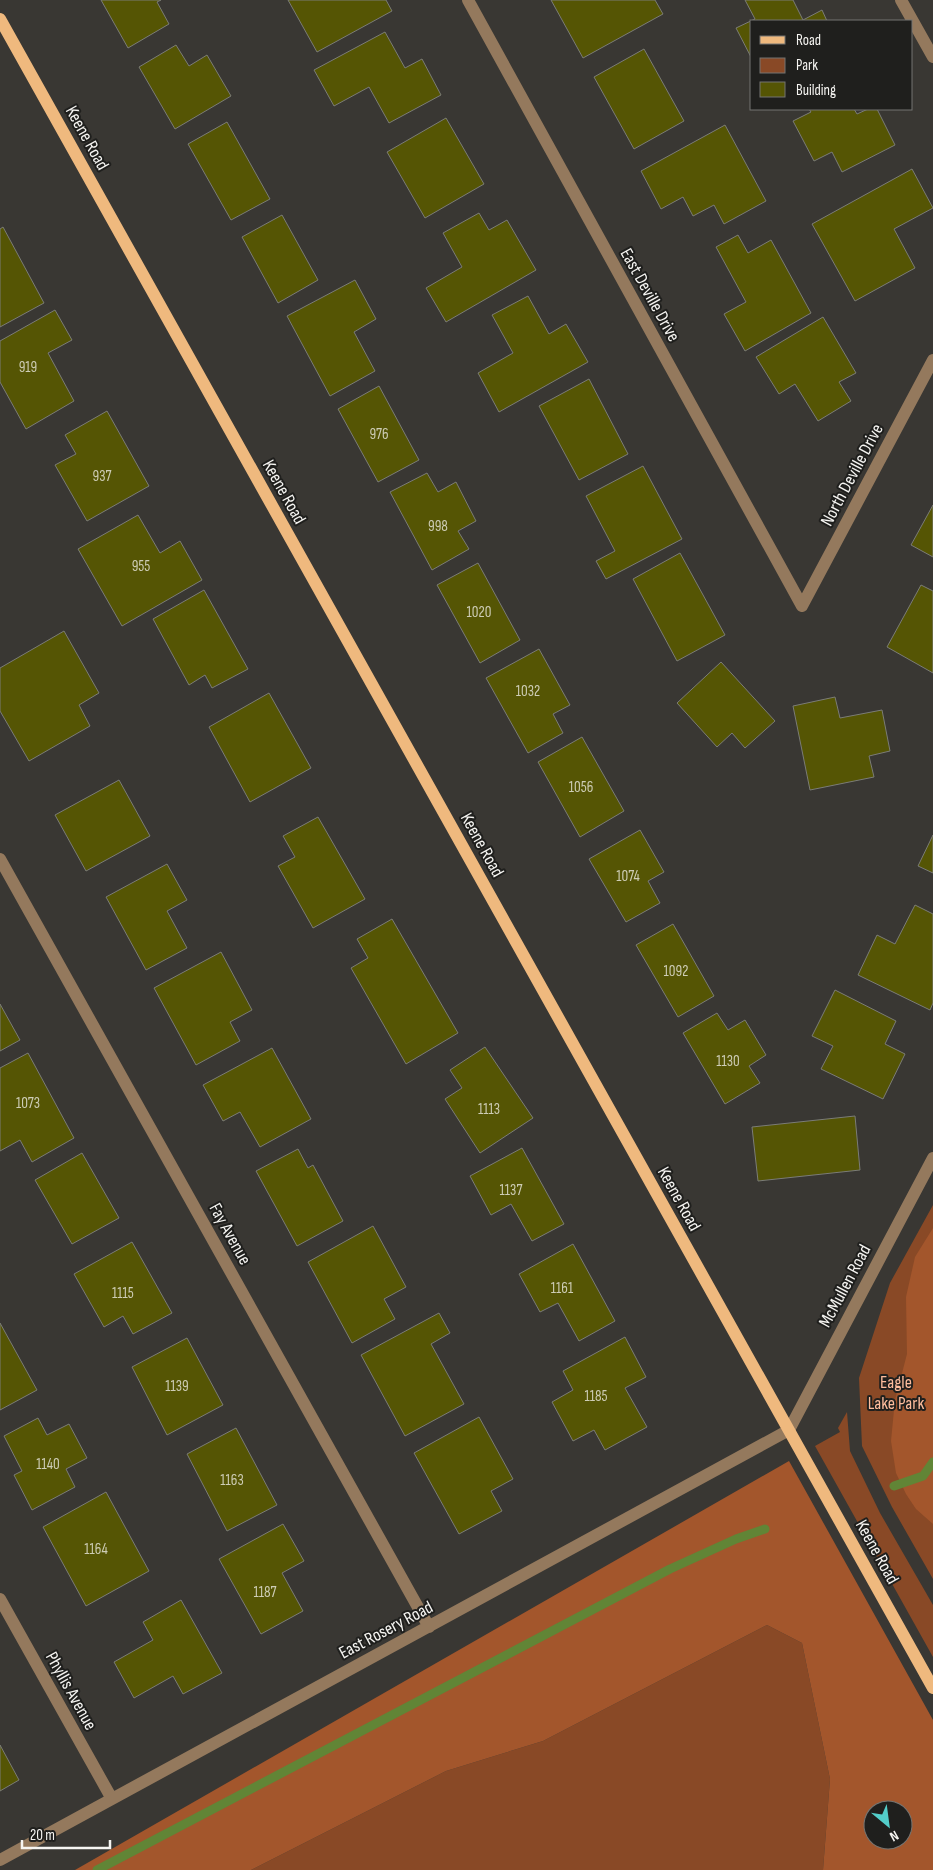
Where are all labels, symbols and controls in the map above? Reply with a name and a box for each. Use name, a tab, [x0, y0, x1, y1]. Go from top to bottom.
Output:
legend	[750, 20, 913, 110]
text: Road	[796, 31, 821, 50]
text: Park	[796, 56, 818, 75]
text: Building	[796, 81, 836, 100]
street label: Keene Road	[61, 102, 113, 174]
street label: East Deville Drive	[616, 245, 684, 345]
house number: 919	[19, 358, 37, 377]
street label: North Deville Drive	[816, 420, 888, 530]
house number: 976	[369, 425, 389, 444]
street label: Keene Road	[258, 456, 310, 528]
house number: 937	[93, 467, 111, 486]
house number: 998	[428, 517, 448, 536]
house number: 955	[132, 557, 150, 576]
house number: 1020	[467, 603, 491, 622]
house number: 1032	[516, 682, 540, 701]
house number: 1056	[569, 778, 593, 797]
street label: Keene Road	[456, 809, 508, 881]
house number: 1074	[616, 867, 640, 886]
house number: 1092	[664, 962, 688, 981]
house number: 1130	[716, 1052, 740, 1071]
house number: 1073	[16, 1094, 40, 1113]
house number: 1113	[478, 1100, 500, 1119]
street label: Keene Road	[653, 1163, 705, 1235]
house number: 1137	[500, 1181, 522, 1200]
street label: Fay Avenue	[205, 1200, 255, 1268]
street label: McMullen Road	[814, 1241, 876, 1331]
house number: 1161	[551, 1279, 574, 1298]
house number: 1115	[112, 1284, 134, 1303]
park label: Eagle Lake Park	[868, 1372, 924, 1414]
house number: 1139	[165, 1377, 189, 1396]
house number: 1185	[584, 1387, 608, 1406]
house number: 1140	[36, 1455, 60, 1474]
house number: 1163	[220, 1471, 244, 1490]
street label: Keene Road	[851, 1516, 903, 1588]
house number: 1164	[84, 1540, 108, 1559]
house number: 1187	[253, 1583, 277, 1602]
street label: East Rosery Road	[335, 1596, 437, 1664]
street label: Phyllis Avenue	[41, 1648, 101, 1734]
north arrow	[863, 1800, 913, 1850]
scale bar	[22, 1818, 110, 1850]
text: 20 m	[30, 1826, 55, 1845]
text: N	[887, 1827, 901, 1845]

